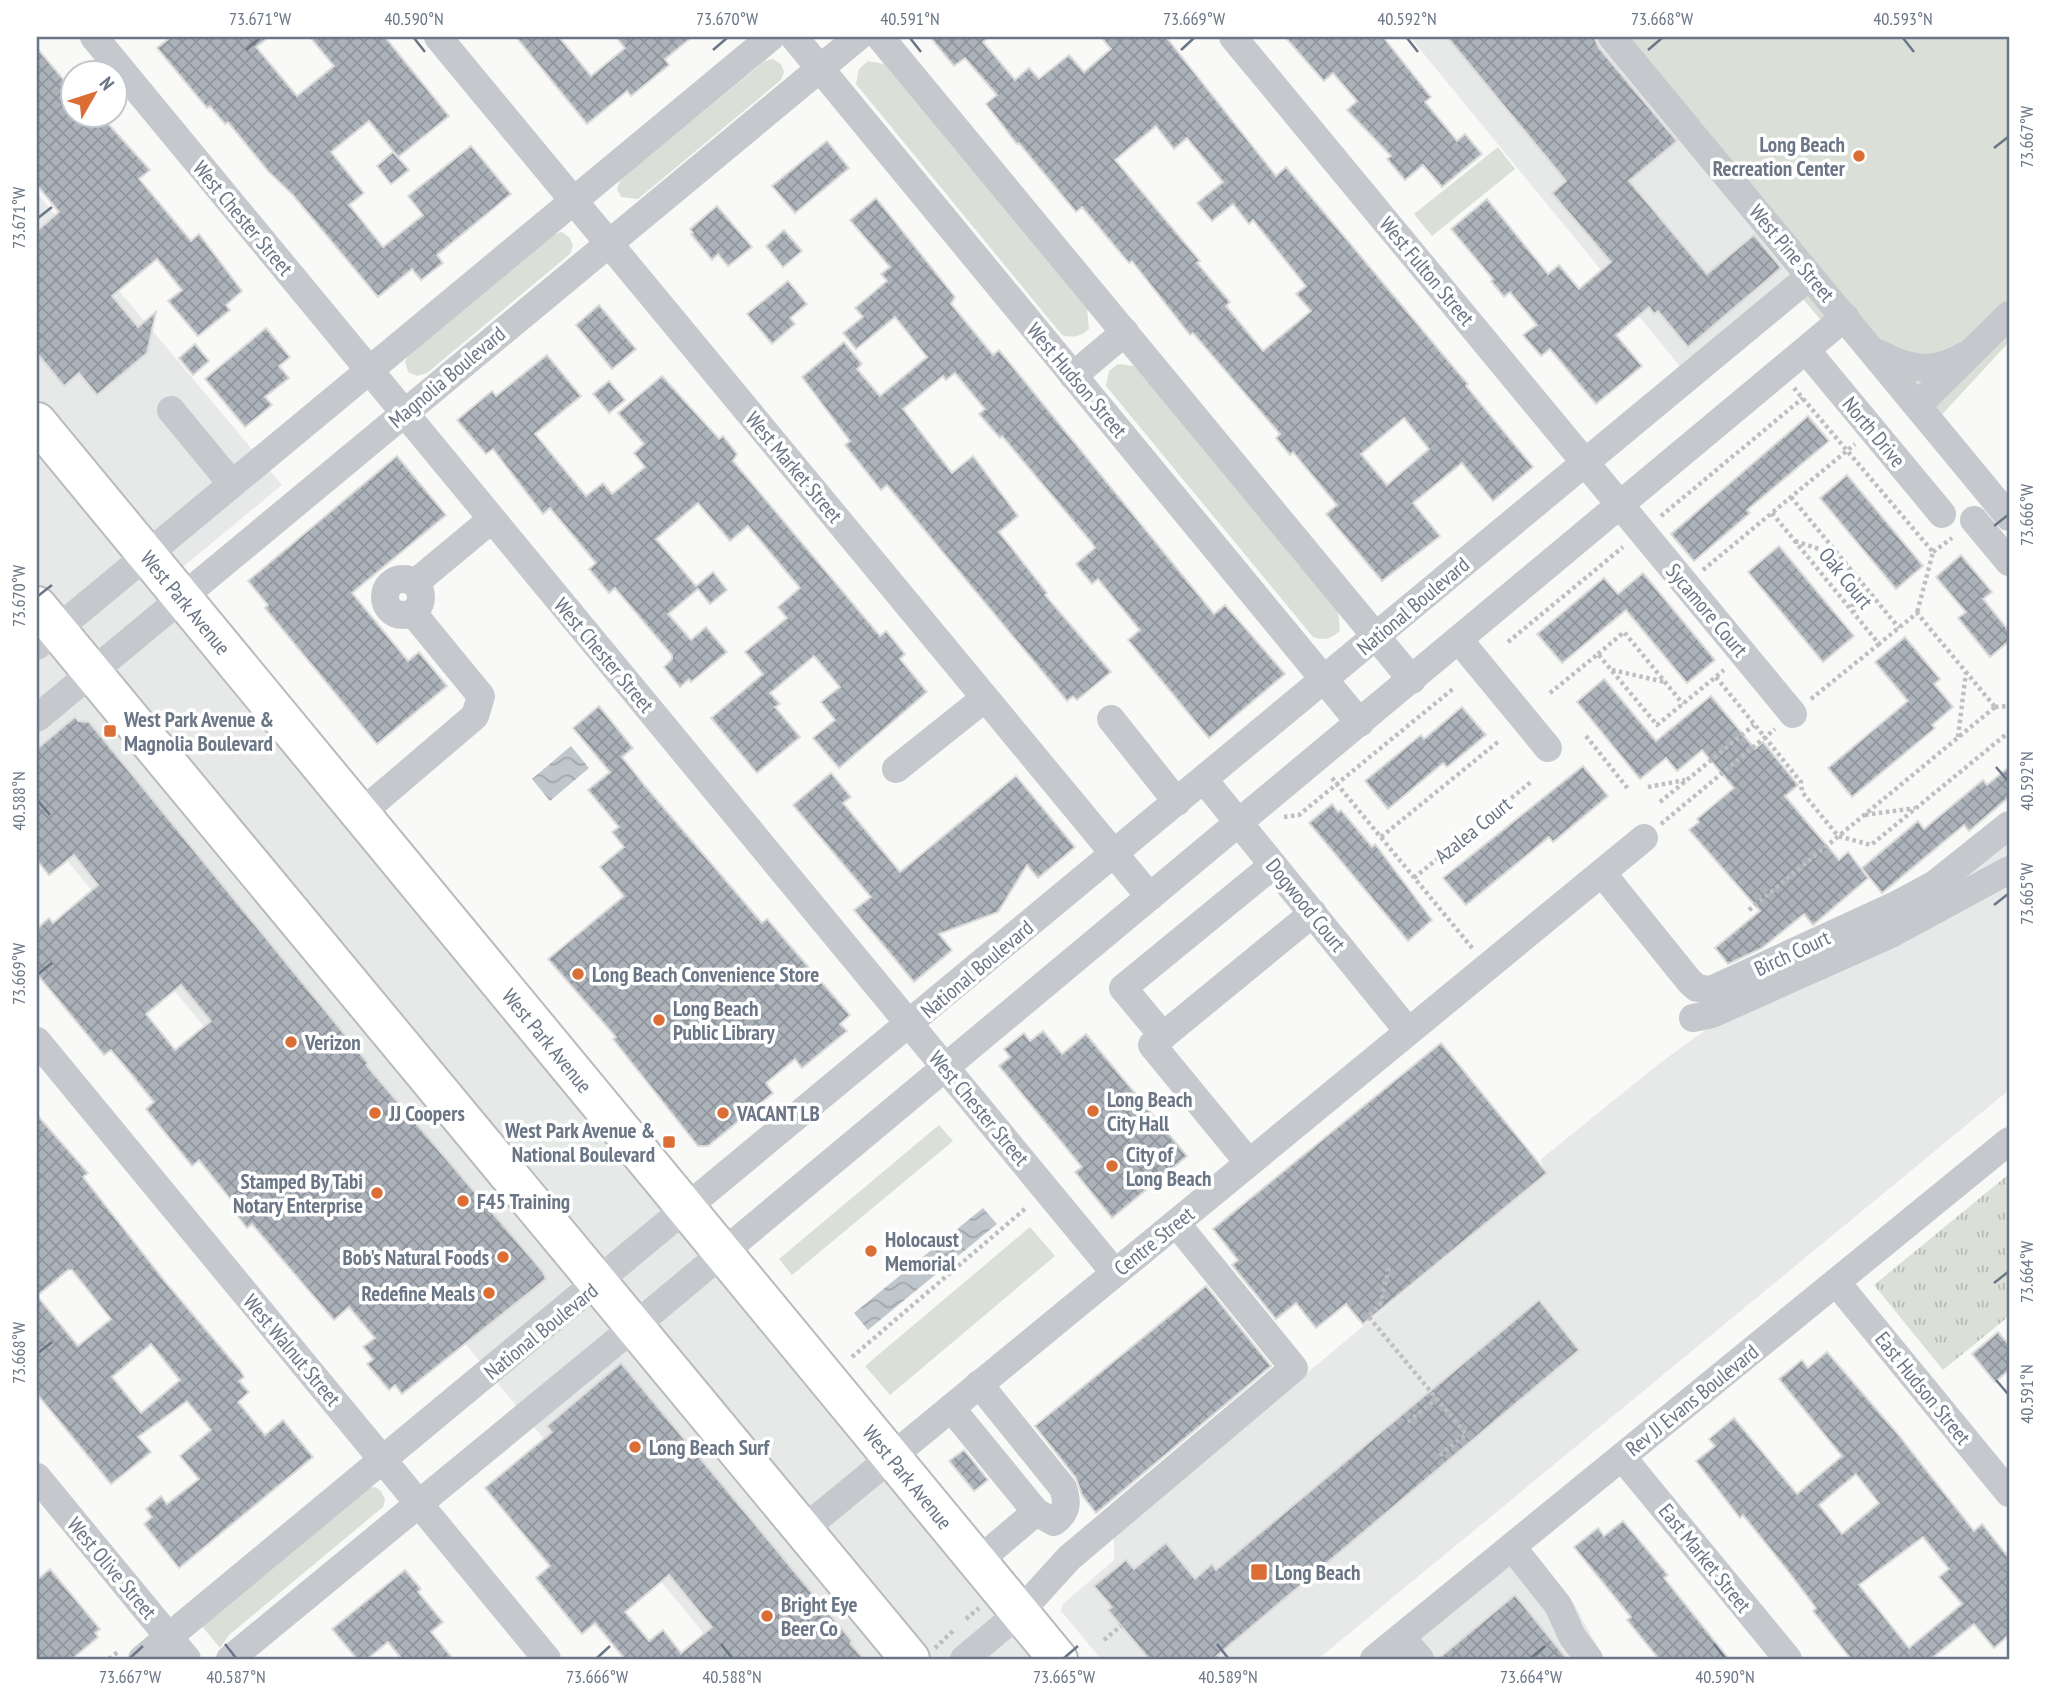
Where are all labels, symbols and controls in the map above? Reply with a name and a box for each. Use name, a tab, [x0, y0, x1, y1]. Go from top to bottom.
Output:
text: 73.671°W	[229, 7, 291, 30]
text: 40.590°N	[384, 7, 444, 30]
text: 73.670°W	[696, 7, 758, 30]
text: 40.591°N	[880, 7, 940, 30]
text: 73.669°W	[1163, 7, 1225, 30]
text: 40.592°N	[1377, 7, 1437, 30]
text: 73.668°W	[1631, 7, 1693, 30]
text: 40.593°N	[1873, 7, 1933, 30]
north arrow	[60, 60, 130, 130]
text: N	[95, 72, 120, 95]
text: 73.667°W	[2015, 106, 2038, 168]
place label: Long Beach Recreation Center	[1713, 131, 1846, 182]
marker: Long Beach Recreation Center	[1851, 148, 1867, 164]
street label: West Chester Street	[187, 155, 299, 281]
text: 73.671°W	[7, 187, 30, 249]
street label: West Pine Street	[1743, 199, 1841, 308]
street label: West Fulton Street	[1374, 211, 1481, 331]
street label: West Hudson Street	[1021, 317, 1133, 443]
street label: Magnolia Boulevard	[383, 320, 511, 434]
street label: North Drive	[1837, 391, 1911, 473]
street label: West Market Street	[740, 406, 849, 528]
text: 73.666°W	[2015, 484, 2038, 546]
street label: Oak Court	[1813, 542, 1879, 614]
street label: West Park Avenue	[135, 545, 237, 660]
street label: National Boulevard	[1351, 551, 1475, 661]
street label: Sycamore Court	[1660, 558, 1754, 662]
text: 73.670°W	[7, 565, 30, 627]
street label: West Chester Street	[548, 592, 660, 718]
place label: West Park Avenue & Magnolia Boulevard	[123, 706, 274, 757]
marker: West Park Avenue & Magnolia Boulevard	[102, 723, 118, 739]
text: 40.592°N	[2015, 751, 2038, 811]
text: 40.588°N	[7, 771, 30, 831]
street label: Azalea Court	[1429, 791, 1517, 869]
street label: Dogwood Court	[1260, 853, 1352, 957]
text: 73.665°W	[2015, 863, 2038, 925]
street label: National Boulevard	[915, 914, 1039, 1024]
street label: Birch Court	[1750, 924, 1834, 982]
text: 73.669°W	[7, 943, 30, 1005]
place label: Long Beach Convenience Store	[592, 961, 819, 988]
marker: Long Beach Convenience Store	[570, 966, 586, 982]
street label: West Park Avenue	[497, 983, 598, 1098]
place label: Long Beach Public Library	[673, 995, 775, 1046]
marker: Long Beach Public Library	[651, 1012, 667, 1028]
place label: Verizon	[304, 1029, 361, 1056]
marker: Verizon	[283, 1034, 299, 1050]
street label: West Chester Street	[923, 1045, 1035, 1171]
place label: Long Beach City Hall	[1107, 1086, 1192, 1137]
place label: JJ Coopers	[388, 1100, 465, 1127]
place label: VACANT LB	[736, 1100, 820, 1127]
marker: Long Beach City Hall	[1085, 1103, 1101, 1119]
marker: JJ Coopers	[367, 1105, 383, 1121]
marker: VACANT LB	[715, 1105, 731, 1121]
place label: West Park Avenue & National Boulevard	[504, 1117, 655, 1168]
marker: West Park Avenue & National Boulevard	[661, 1134, 677, 1150]
place label: City of Long Beach	[1126, 1141, 1211, 1192]
marker: City of Long Beach	[1104, 1158, 1120, 1174]
place label: Stamped By Tabi Notary Enterprise	[233, 1168, 363, 1219]
marker: Stamped By Tabi Notary Enterprise	[369, 1185, 385, 1201]
place label: F45 Training	[477, 1188, 570, 1215]
marker: F45 Training	[455, 1193, 471, 1209]
street label: Centre Street	[1109, 1200, 1200, 1281]
place label: Holocaust Memorial	[885, 1226, 959, 1277]
text: 73.664°W	[2015, 1241, 2038, 1303]
marker: Holocaust Memorial	[863, 1243, 879, 1259]
place label: Bob's Natural Foods	[343, 1244, 489, 1271]
marker: Bob's Natural Foods	[495, 1249, 511, 1265]
street label: National Boulevard	[479, 1277, 603, 1385]
place label: Redefine Meals	[362, 1280, 475, 1307]
marker: Redefine Meals	[481, 1285, 497, 1301]
street label: West Walnut Street	[237, 1289, 347, 1412]
text: 73.668°W	[7, 1322, 30, 1384]
street label: East Hudson Street	[1869, 1326, 1977, 1450]
street label: Rev JJ Evans Boulevard	[1620, 1338, 1764, 1462]
text: 40.591°N	[2015, 1364, 2038, 1424]
street label: West Park Avenue	[857, 1419, 959, 1535]
place label: Long Beach Surf	[649, 1434, 771, 1461]
marker: Long Beach Surf	[627, 1439, 643, 1455]
street label: East Market Street	[1653, 1498, 1757, 1618]
street label: West Olive Street	[61, 1511, 163, 1625]
place label: Long Beach	[1275, 1559, 1360, 1586]
marker: Long Beach	[1249, 1562, 1269, 1582]
place label: Bright Eye Beer Co	[781, 1591, 858, 1642]
marker: Bright Eye Beer Co	[759, 1608, 775, 1624]
text: 73.667°W	[99, 1665, 161, 1688]
text: 40.587°N	[206, 1665, 266, 1688]
text: 73.666°W	[566, 1665, 628, 1688]
text: 40.588°N	[702, 1665, 762, 1688]
text: 73.665°W	[1033, 1665, 1095, 1688]
text: 40.589°N	[1198, 1665, 1258, 1688]
text: 73.664°W	[1500, 1665, 1562, 1688]
text: 40.590°N	[1695, 1665, 1755, 1688]

